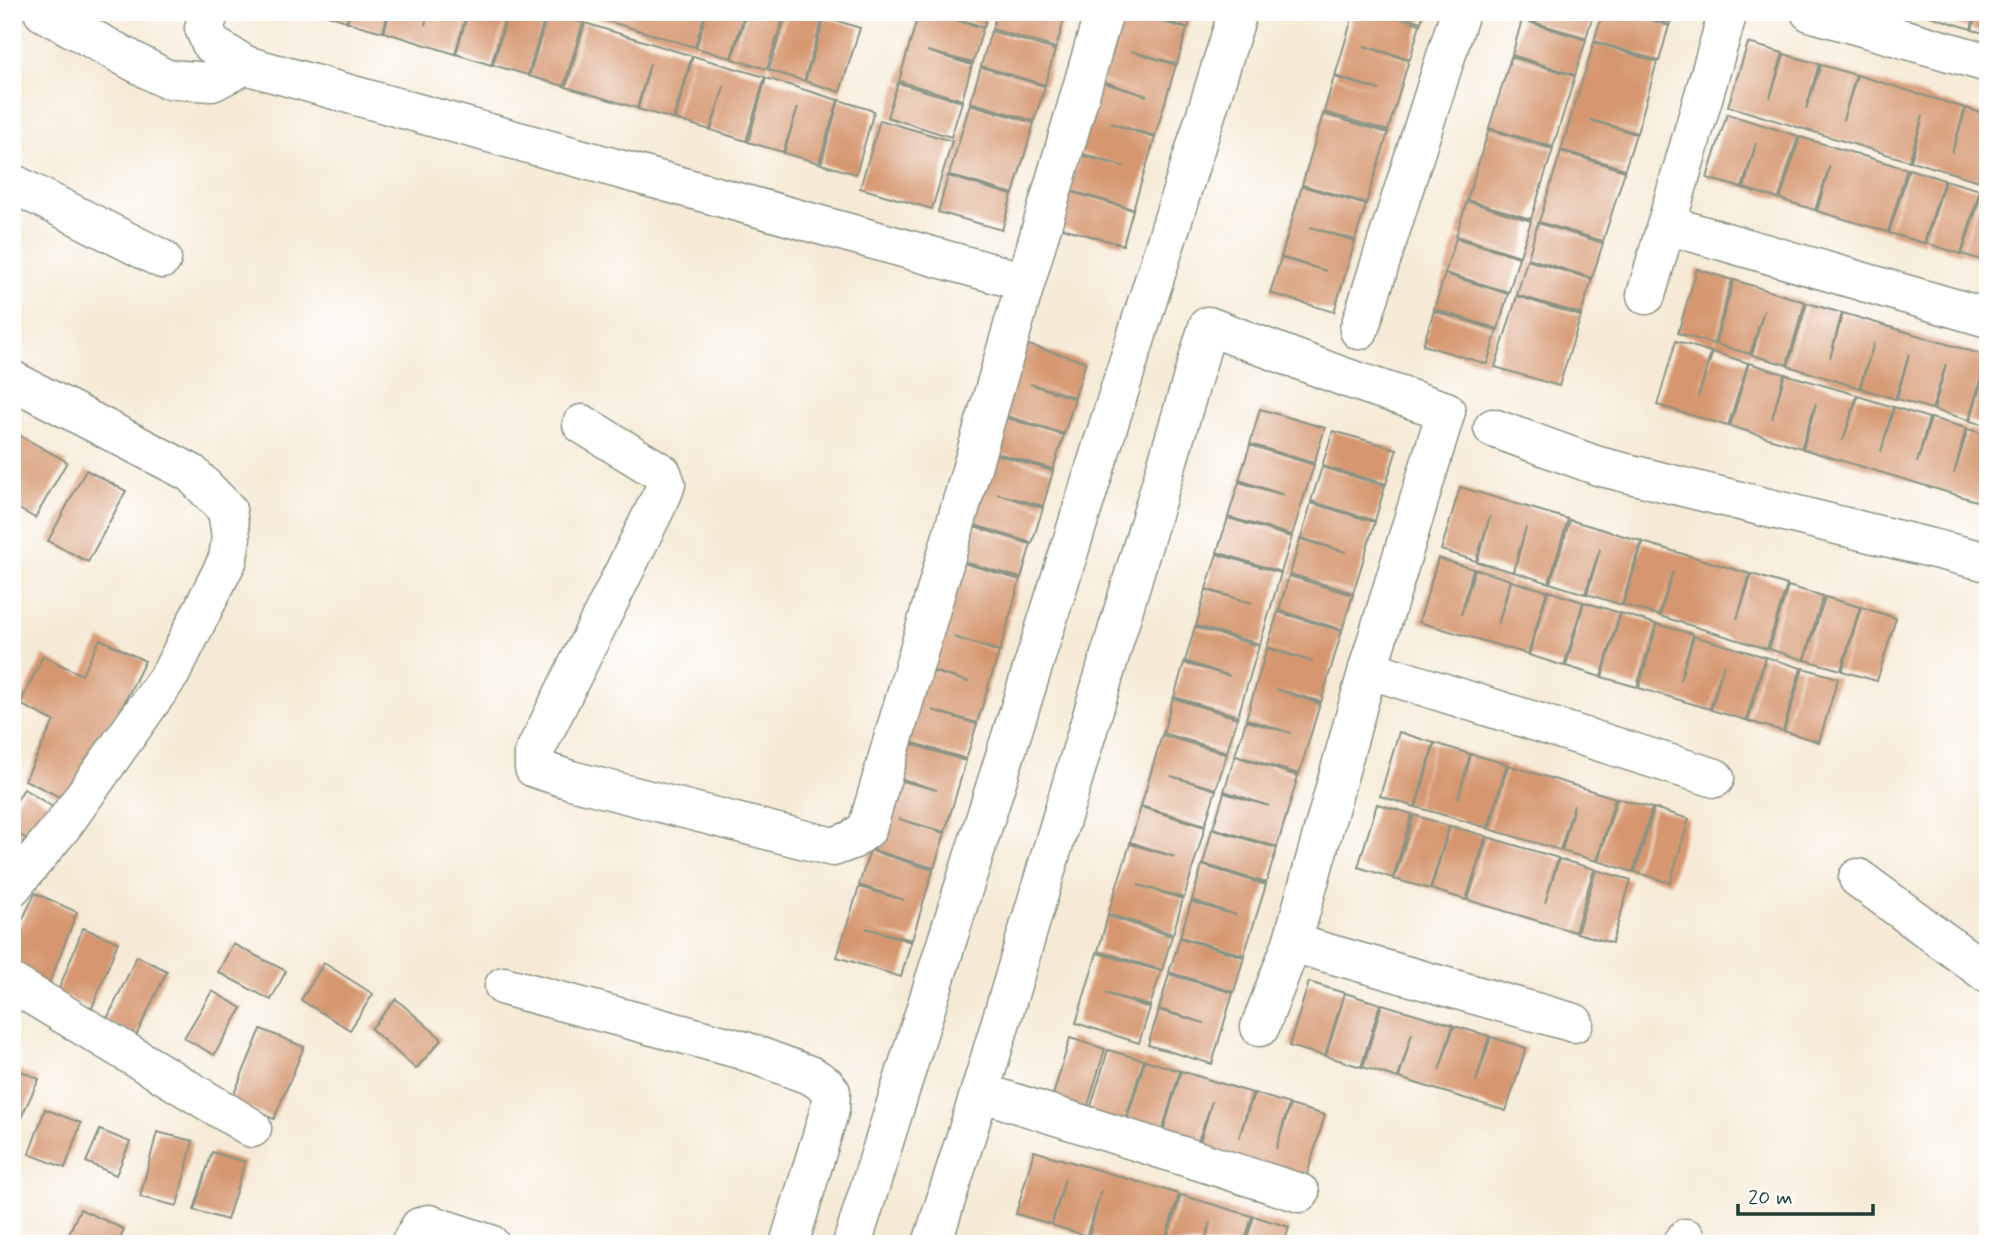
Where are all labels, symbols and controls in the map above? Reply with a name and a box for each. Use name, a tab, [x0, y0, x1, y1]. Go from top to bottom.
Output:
scale bar	[1738, 1172, 1872, 1216]
text: 20 m	[1748, 1184, 1793, 1212]

